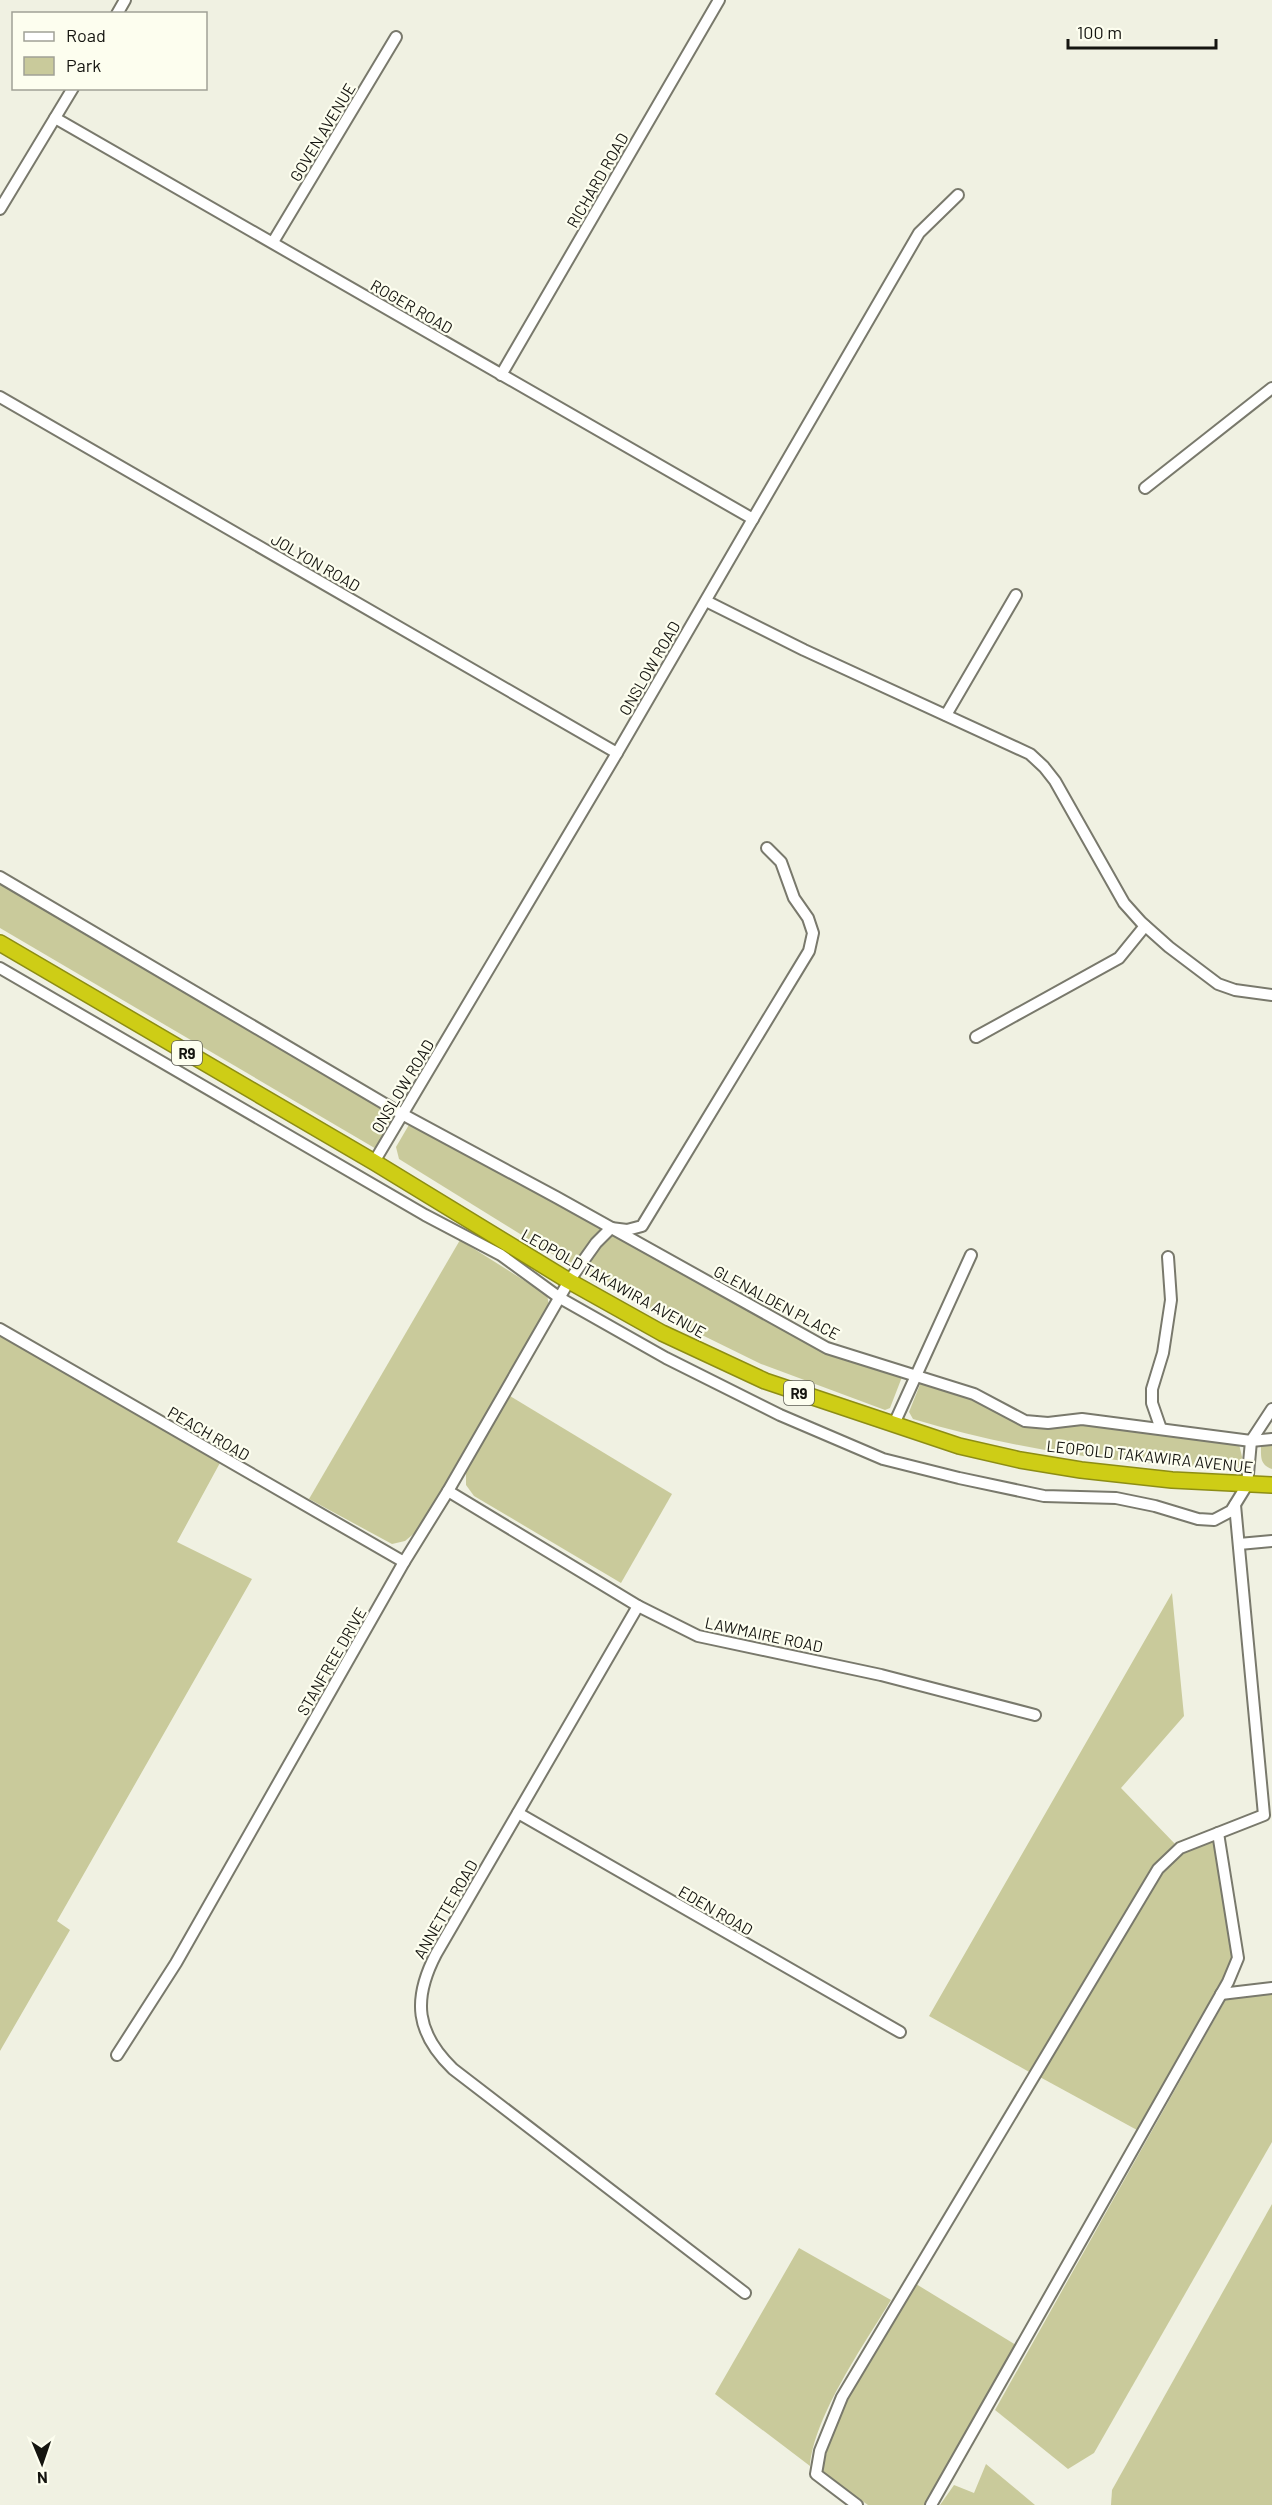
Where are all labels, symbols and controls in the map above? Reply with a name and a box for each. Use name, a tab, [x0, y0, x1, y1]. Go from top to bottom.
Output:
legend	[12, 12, 207, 90]
scale bar	[1068, 12, 1216, 50]
text: 100 m	[1077, 21, 1122, 43]
text: Road	[66, 24, 106, 46]
text: Park	[66, 54, 101, 76]
street label: GOVEN AVENUE	[285, 79, 359, 185]
street label: RICHARD ROAD	[562, 129, 632, 231]
street label: ROGER ROAD	[368, 275, 456, 337]
street label: JOLYON ROAD	[268, 529, 364, 595]
street label: ONSLOW ROAD	[614, 618, 684, 718]
street label: ONSLOW ROAD	[367, 1036, 437, 1136]
road number: R9	[172, 1041, 202, 1065]
street label: LEOPOLD TAKAWIRA AVENUE	[519, 1224, 709, 1342]
street label: GLENALDEN PLACE	[711, 1261, 843, 1343]
road number: R9	[784, 1381, 814, 1405]
street label: PEACH ROAD	[165, 1402, 253, 1464]
street label: LEOPOLD TAKAWIRA AVENUE	[1046, 1436, 1254, 1476]
street label: STANFREE DRIVE	[292, 1604, 370, 1718]
street label: LAWMAIRE ROAD	[703, 1612, 825, 1656]
street label: ANNETTE ROAD	[409, 1856, 481, 1962]
street label: EDEN ROAD	[675, 1881, 757, 1939]
north arrow	[12, 2433, 72, 2493]
text: N	[37, 2469, 48, 2488]

